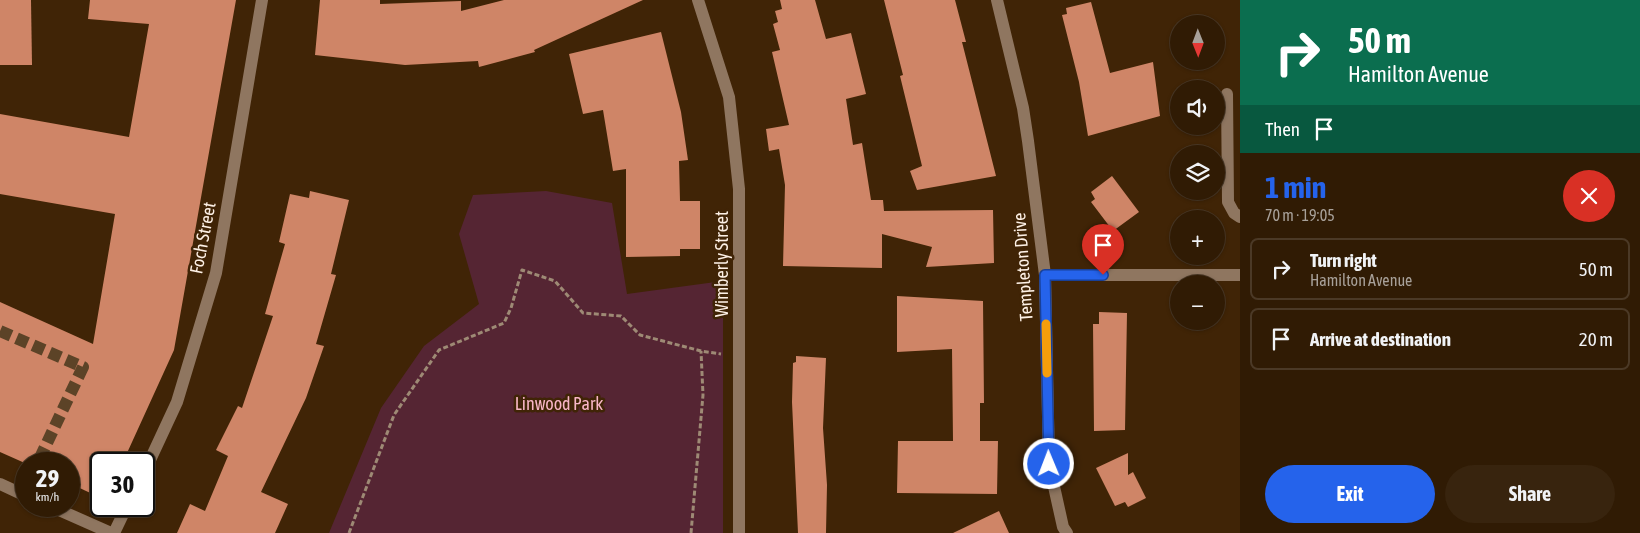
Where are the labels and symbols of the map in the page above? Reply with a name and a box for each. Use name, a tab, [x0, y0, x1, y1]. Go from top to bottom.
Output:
north arrow	[1170, 15, 1225, 70]
street label: Foch Street	[185, 200, 220, 276]
street label: Wimberly Street	[711, 211, 732, 317]
street label: Templeton Drive	[1008, 212, 1037, 322]
pin	[1082, 224, 1124, 275]
park label: Linwood Park	[515, 393, 603, 414]
position arrow	[1022, 437, 1074, 489]
speed limit sign: 30	[90, 452, 155, 517]

